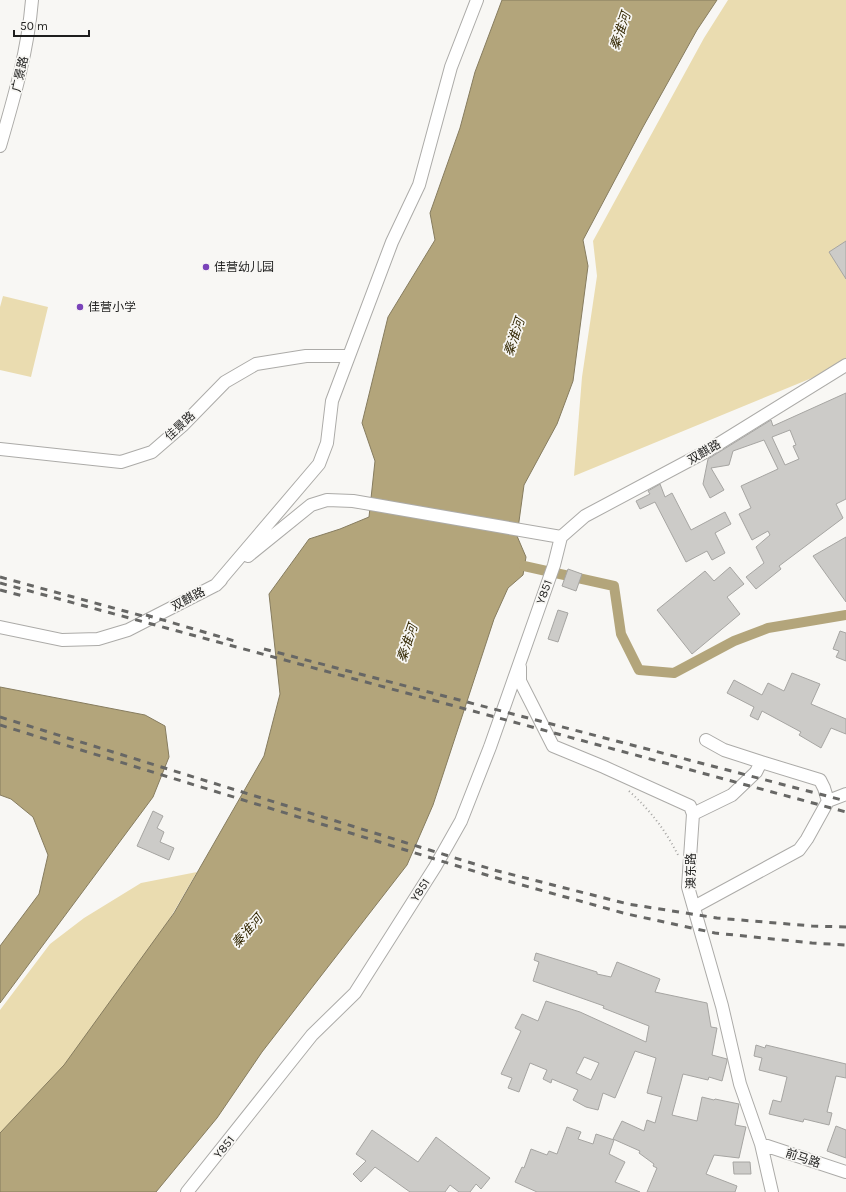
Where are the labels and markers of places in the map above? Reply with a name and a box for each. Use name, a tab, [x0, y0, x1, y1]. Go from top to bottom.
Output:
place label: 佳营幼儿园	[214, 260, 274, 274]
marker: 佳营幼儿园	[201, 262, 211, 272]
place label: 佳营小学	[88, 300, 136, 314]
marker: 佳营小学	[75, 302, 85, 312]

